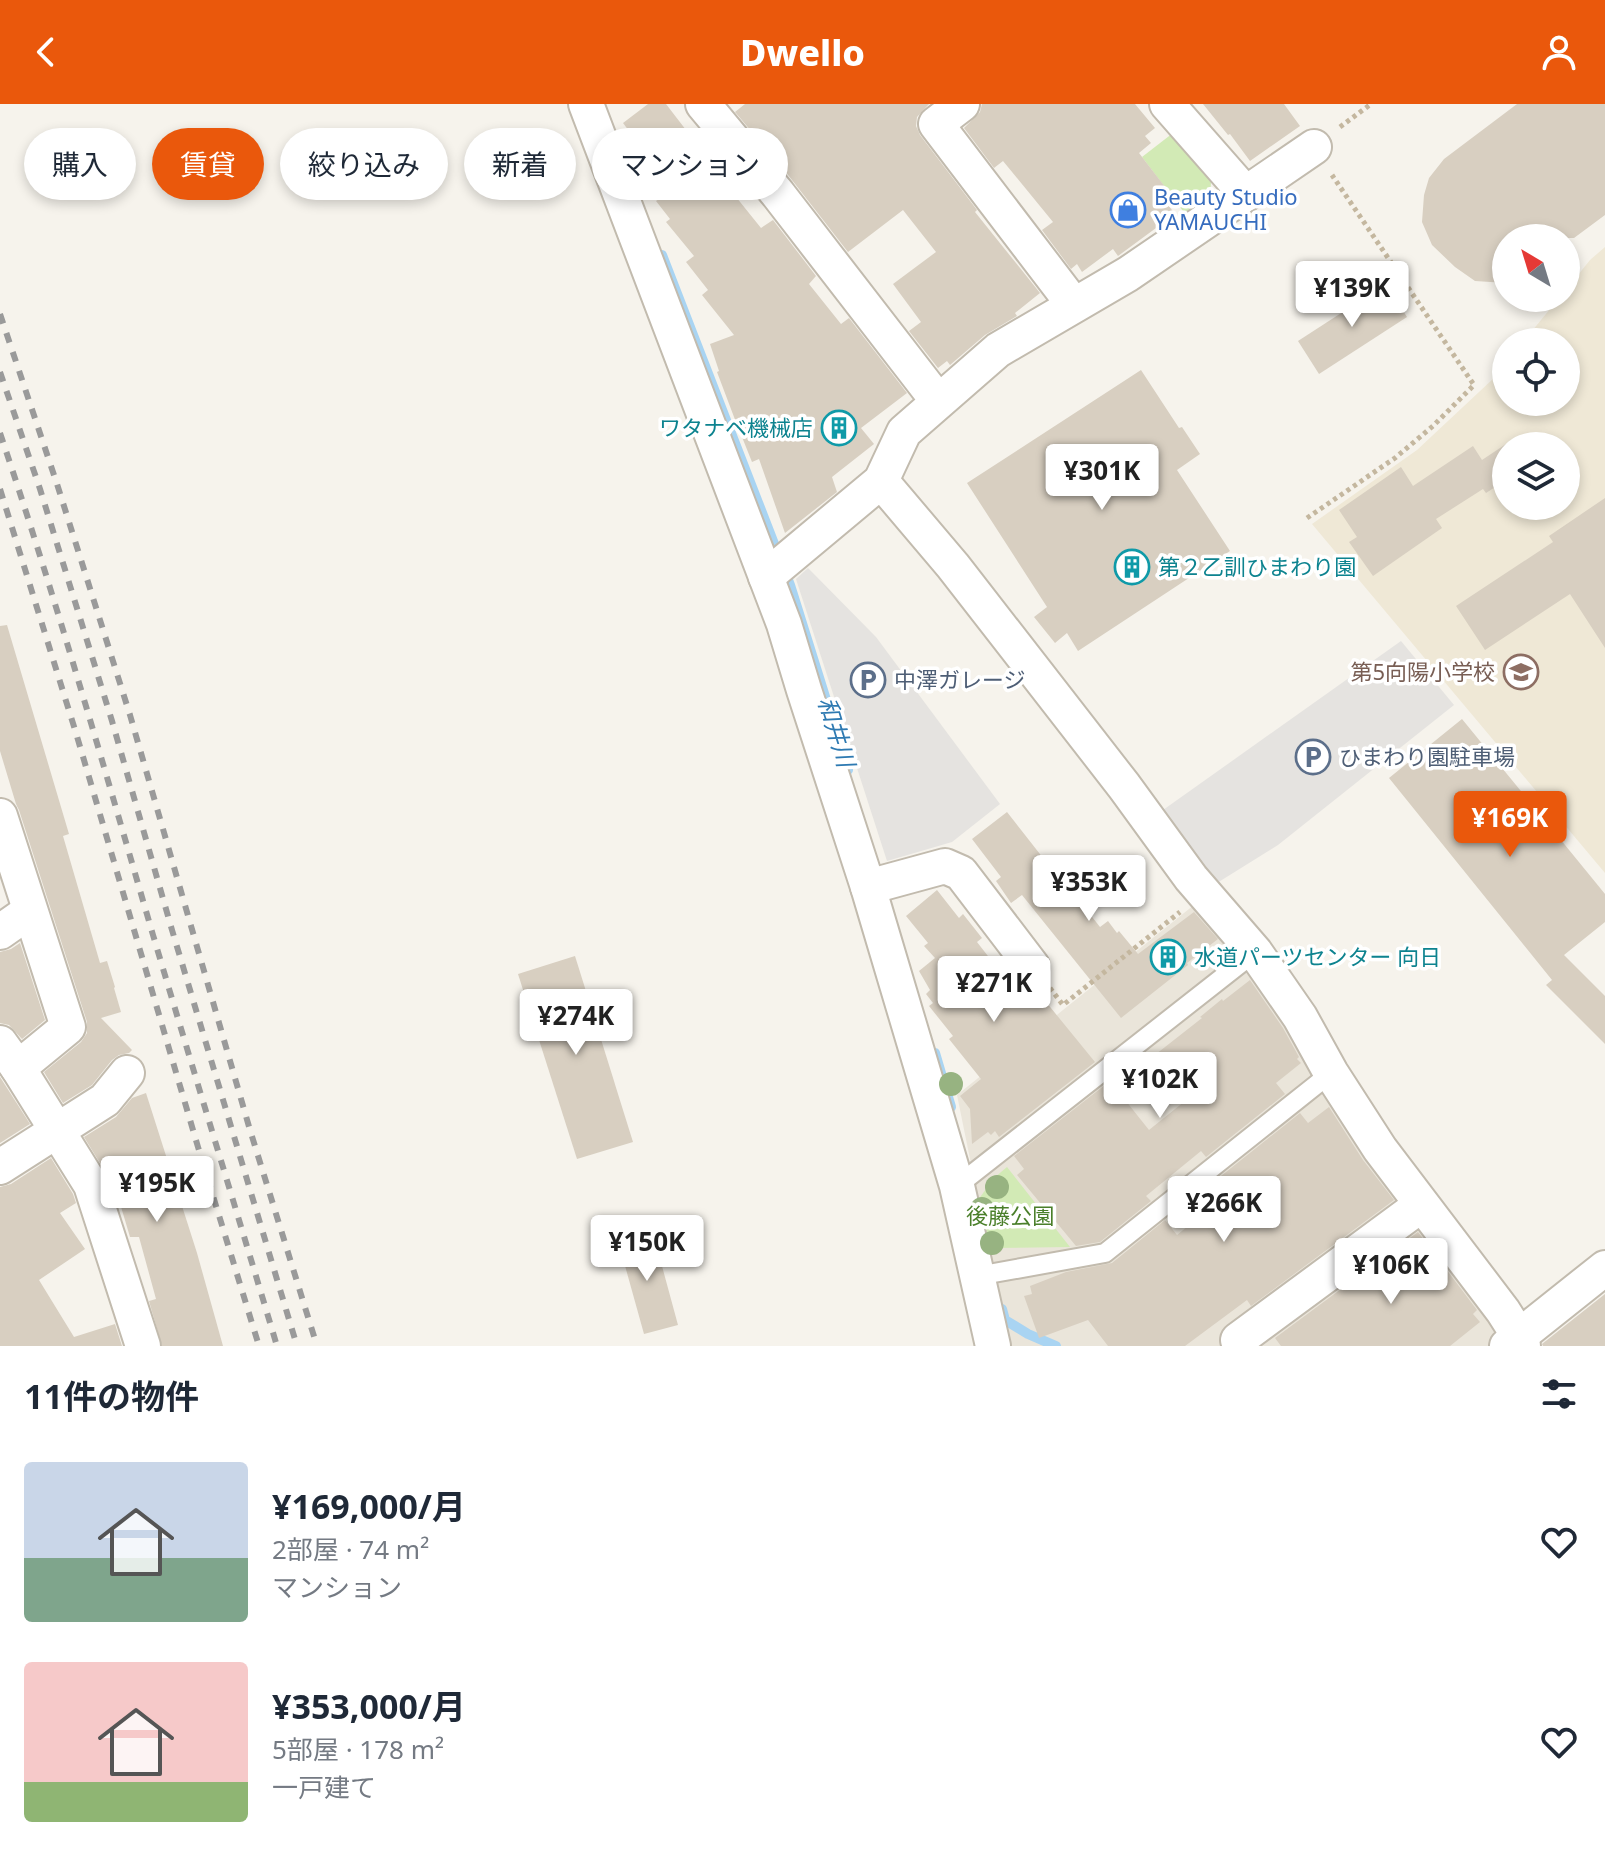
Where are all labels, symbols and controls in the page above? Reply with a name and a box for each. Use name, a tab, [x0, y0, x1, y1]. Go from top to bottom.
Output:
text: Dwello	[740, 28, 865, 77]
icon: back	[24, 30, 68, 74]
icon: person	[1537, 30, 1581, 74]
chip: 購入	[24, 128, 136, 200]
chip: 賃貸	[152, 128, 264, 200]
chip: 絞り込み	[280, 128, 448, 200]
chip: 新着	[464, 128, 576, 200]
chip: マンション	[592, 128, 788, 200]
place label: Beauty Studio YAMAUCHI	[1154, 181, 1298, 236]
shop icon: Beauty Studio YAMAUCHI	[1109, 191, 1147, 229]
north arrow	[1492, 224, 1580, 312]
map controls	[1492, 224, 1580, 520]
pin: ¥139K	[1296, 261, 1408, 329]
text: ¥139K	[1314, 269, 1390, 305]
button: locate	[1492, 328, 1580, 416]
building icon: ワタナベ機械店	[820, 409, 858, 447]
place label: ワタナベ機械店	[659, 412, 813, 442]
button: layers	[1492, 432, 1580, 520]
pin: ¥301K	[1046, 444, 1158, 512]
text: ¥301K	[1064, 452, 1140, 488]
building icon: 第２乙訓ひまわり園	[1113, 548, 1151, 586]
place label: 第２乙訓ひまわり園	[1158, 551, 1356, 581]
school or university icon: 第5向陽小学校	[1502, 653, 1540, 691]
place label: 第5向陽小学校	[1350, 656, 1495, 686]
parking icon: 中澤ガレージ	[849, 661, 887, 699]
place label: 中澤ガレージ	[894, 664, 1026, 694]
water label: 和井川	[811, 692, 865, 774]
parking icon: ひまわり園駐車場	[1294, 738, 1332, 776]
place label: ひまわり園駐車場	[1339, 741, 1515, 771]
pin: ¥169K	[1454, 791, 1566, 859]
text: ¥169K	[1472, 799, 1548, 835]
pin: ¥353K	[1033, 855, 1145, 923]
text: ¥353K	[1051, 863, 1127, 899]
building icon: 水道パーツセンター 向日	[1149, 938, 1187, 976]
place label: 水道パーツセンター 向日	[1194, 941, 1441, 971]
pin: ¥271K	[938, 956, 1050, 1024]
text: ¥271K	[956, 964, 1032, 1000]
pin: ¥274K	[520, 989, 632, 1057]
text: ¥274K	[538, 997, 614, 1033]
pin: ¥102K	[1104, 1052, 1216, 1120]
text: ¥102K	[1122, 1060, 1198, 1096]
pin: ¥195K	[101, 1156, 213, 1224]
text: ¥195K	[119, 1164, 195, 1200]
pin: ¥266K	[1168, 1176, 1280, 1244]
text: ¥266K	[1186, 1184, 1262, 1220]
park label: 後藤公園	[966, 1200, 1054, 1230]
pin: ¥150K	[591, 1215, 703, 1283]
text: ¥150K	[609, 1223, 685, 1259]
pin: ¥106K	[1335, 1238, 1447, 1306]
text: ¥106K	[1353, 1246, 1429, 1282]
icon: filters	[1537, 1372, 1581, 1416]
text: 11件の物件	[24, 1373, 199, 1419]
text: ¥169,000/月	[272, 1483, 466, 1529]
icon: home	[88, 1494, 184, 1590]
icon: heart	[1537, 1520, 1581, 1564]
text: 2部屋 · 74 m²	[272, 1531, 429, 1567]
text: マンション	[272, 1569, 402, 1605]
text: ¥353,000/月	[272, 1683, 466, 1729]
icon: home	[88, 1694, 184, 1790]
icon: heart	[1537, 1720, 1581, 1764]
text: 5部屋 · 178 m²	[272, 1731, 444, 1767]
text: 一戸建て	[272, 1769, 376, 1805]

